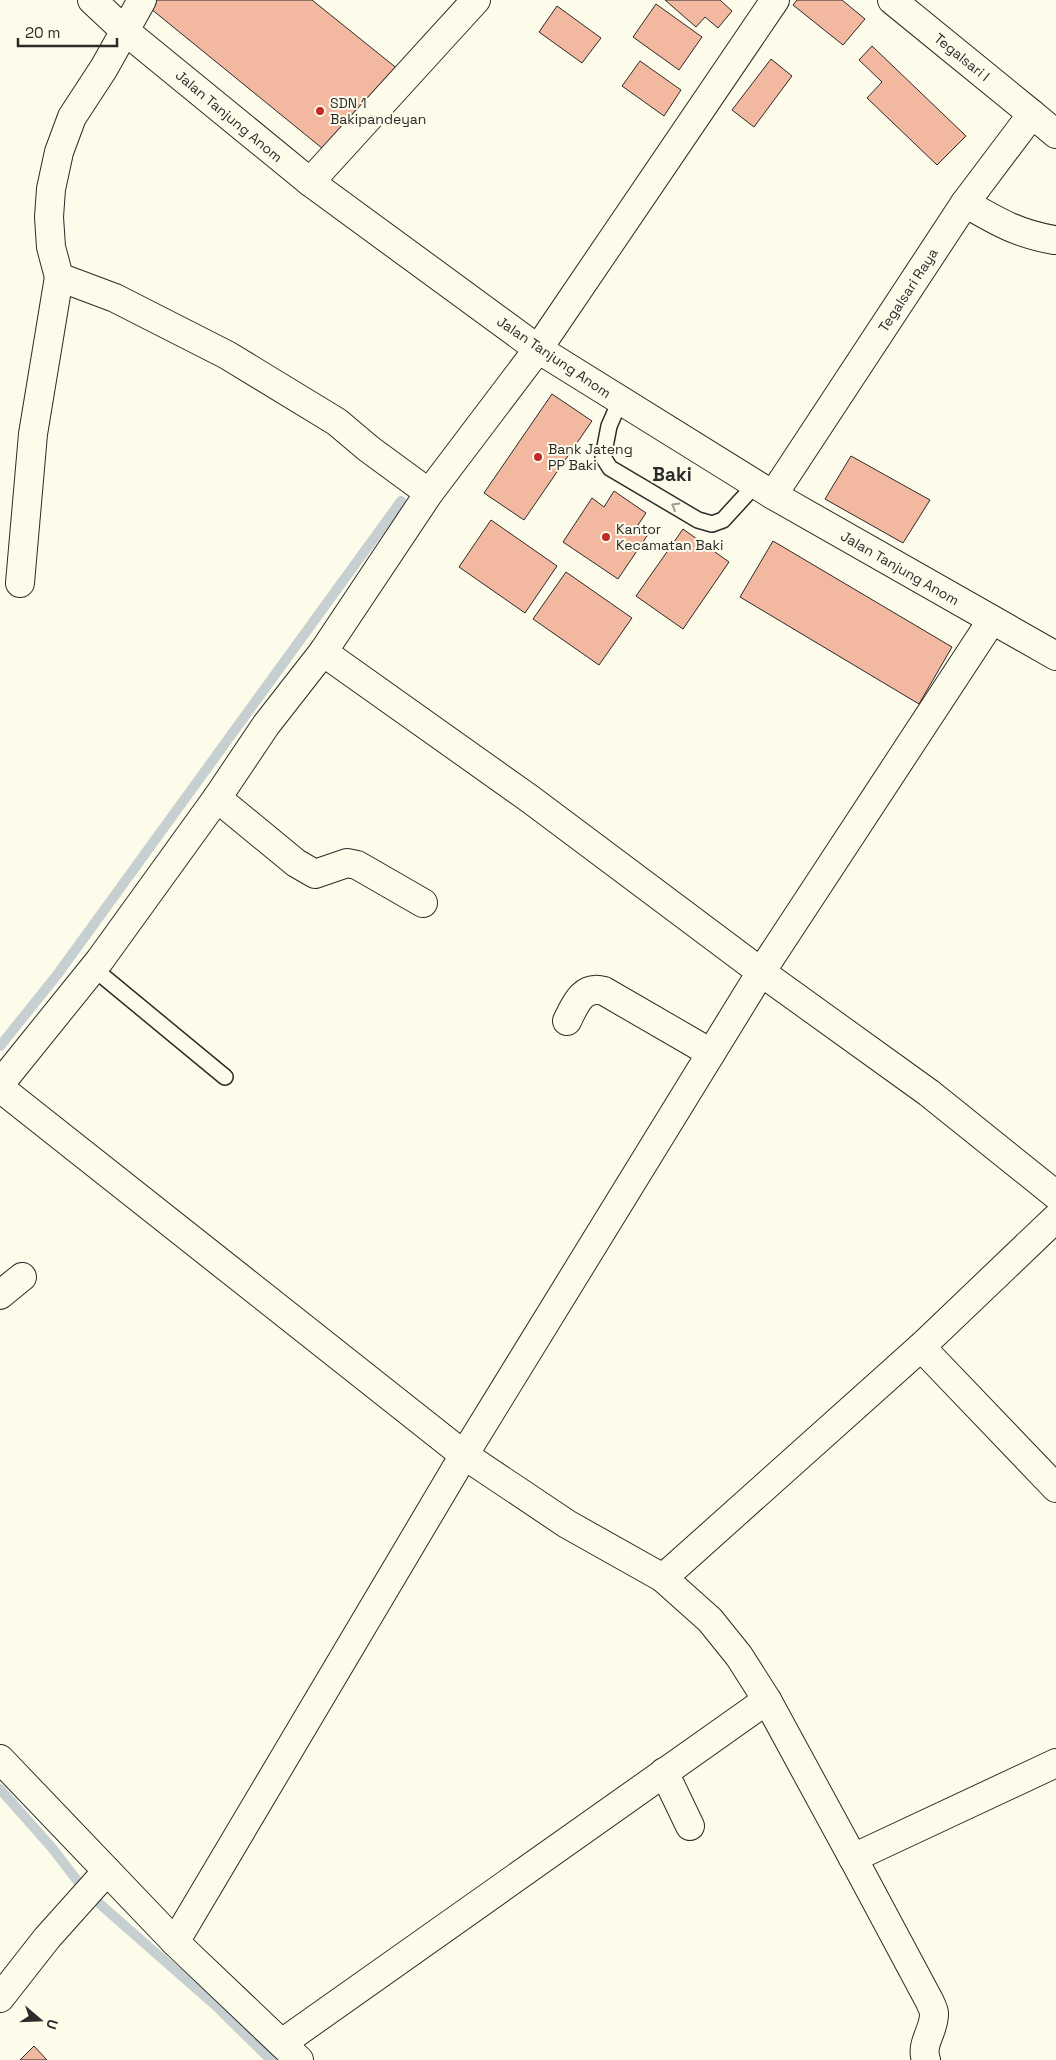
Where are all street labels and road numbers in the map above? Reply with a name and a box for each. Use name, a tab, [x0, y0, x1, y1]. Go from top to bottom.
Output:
street label: Tegalsari I	[930, 29, 994, 85]
street label: Jalan Tanjung Anom	[172, 66, 286, 166]
street label: Tegalsari Raya	[874, 245, 942, 335]
street label: Jalan Tanjung Anom	[493, 312, 615, 402]
street label: Jalan Tanjung Anom	[837, 527, 963, 609]

